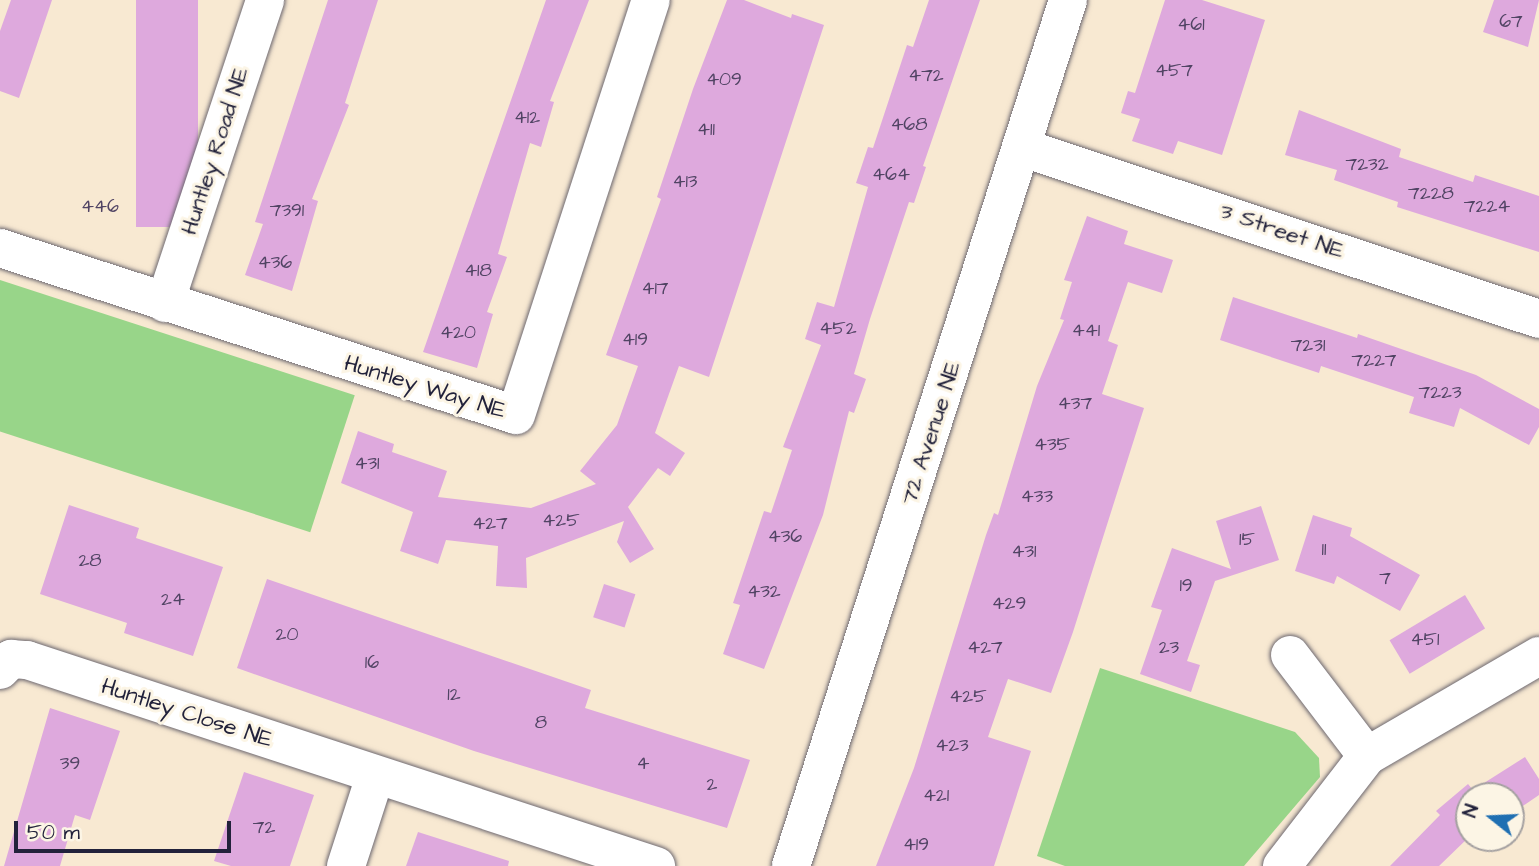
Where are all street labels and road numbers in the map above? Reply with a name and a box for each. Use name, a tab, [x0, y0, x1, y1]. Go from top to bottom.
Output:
street label: Huntley Road NE	[175, 64, 255, 238]
street label: 3 Street NE	[1216, 197, 1348, 265]
street label: Huntley Way NE	[341, 349, 509, 425]
street label: 72 Avenue NE	[895, 358, 967, 508]
street label: Huntley Close NE	[98, 672, 276, 754]

